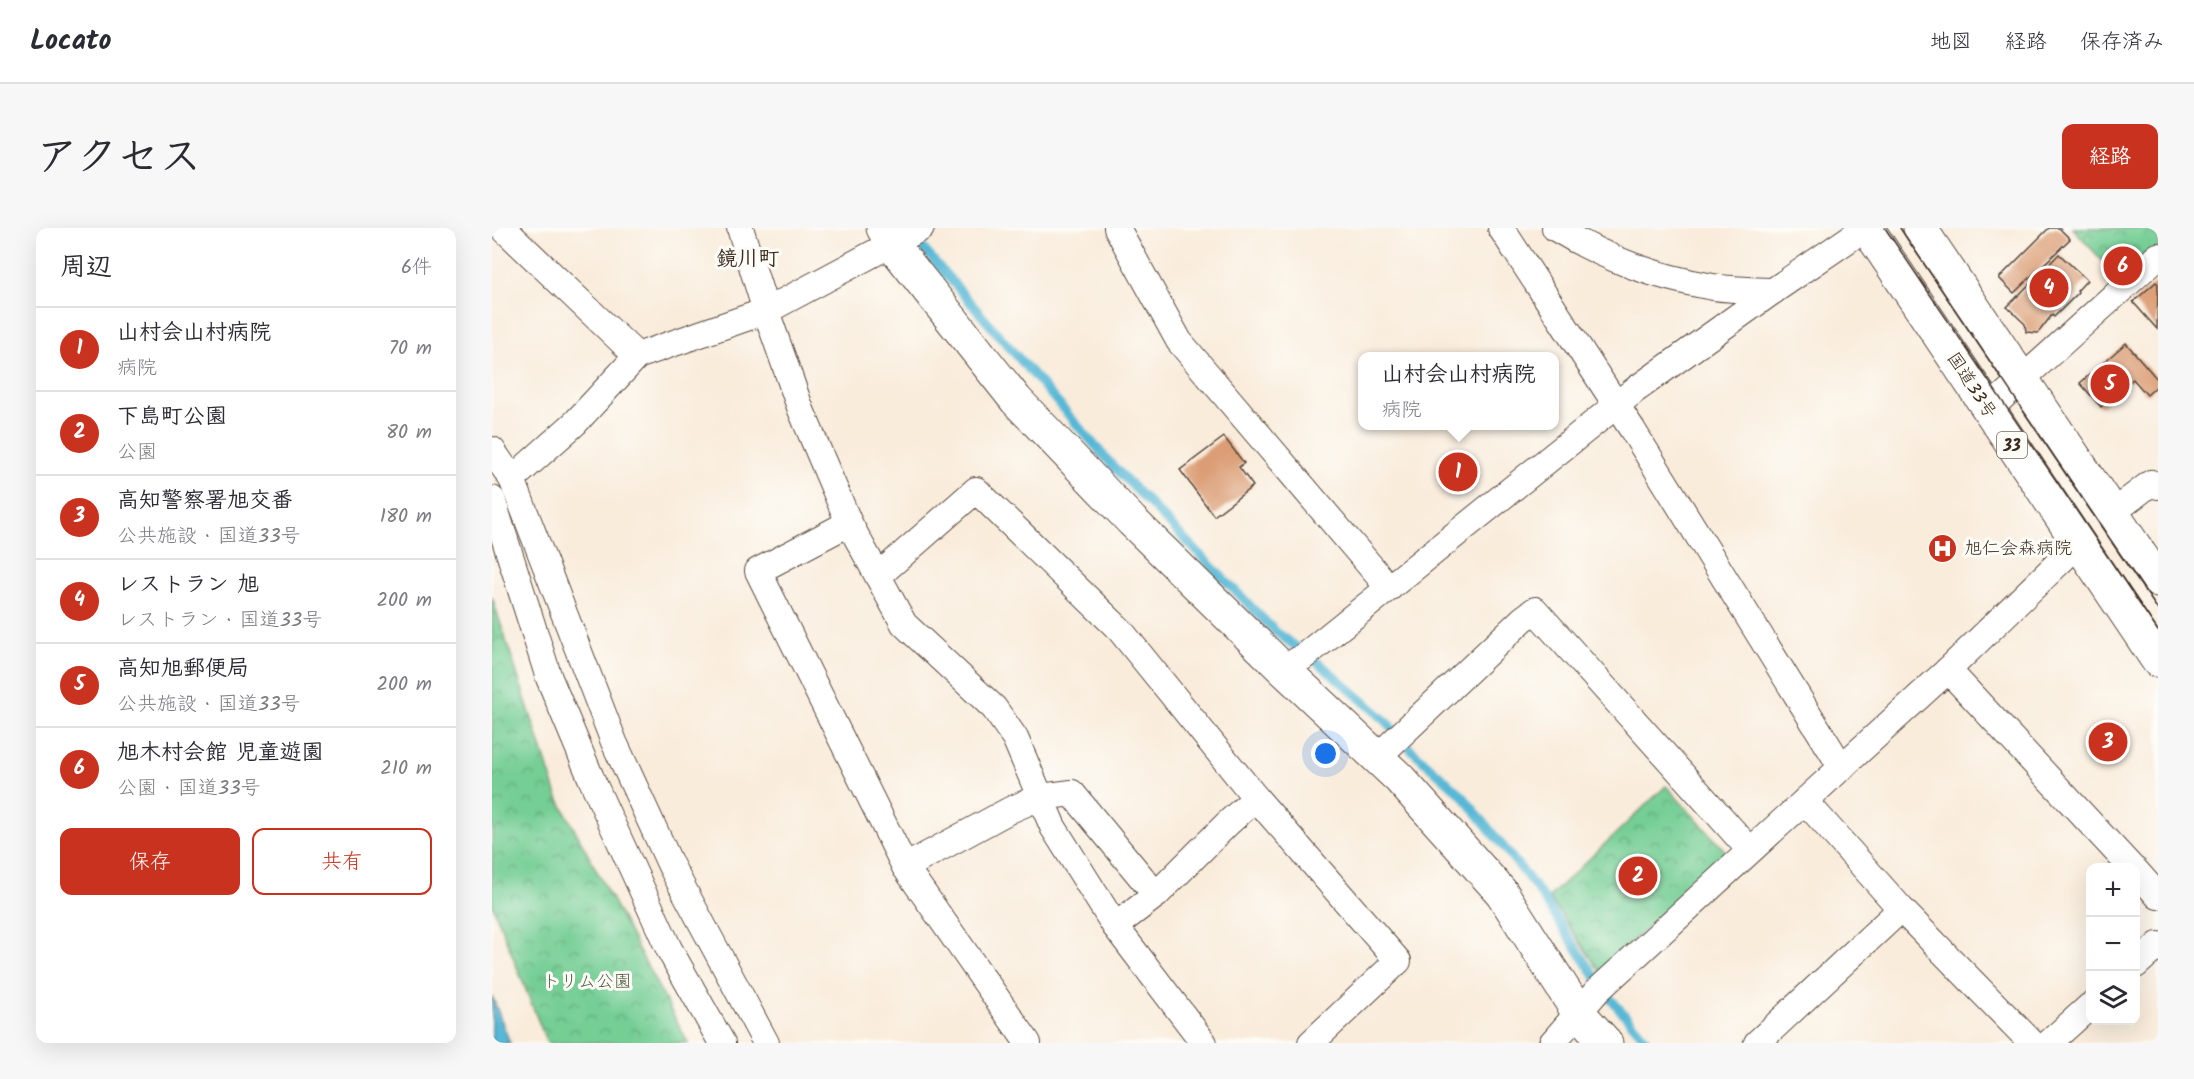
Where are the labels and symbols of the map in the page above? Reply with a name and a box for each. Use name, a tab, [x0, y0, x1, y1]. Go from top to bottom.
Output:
district label: 鏡川町	[717, 243, 780, 276]
pin: 6	[2104, 243, 2142, 288]
pin: 4	[2030, 266, 2068, 310]
street label: 国道33号	[1938, 347, 2003, 425]
pin: 5	[2090, 362, 2130, 406]
road number: 33	[1997, 432, 2027, 458]
pin: 1	[1438, 450, 1478, 494]
hospital icon: 旭仁会森病院	[1927, 532, 1959, 564]
place label: 旭仁会森病院	[1964, 535, 2072, 564]
pin: 3	[2088, 720, 2128, 764]
your location	[1311, 739, 1340, 768]
pin: 2	[1618, 854, 1658, 898]
park label: トリム公園	[542, 968, 632, 997]

